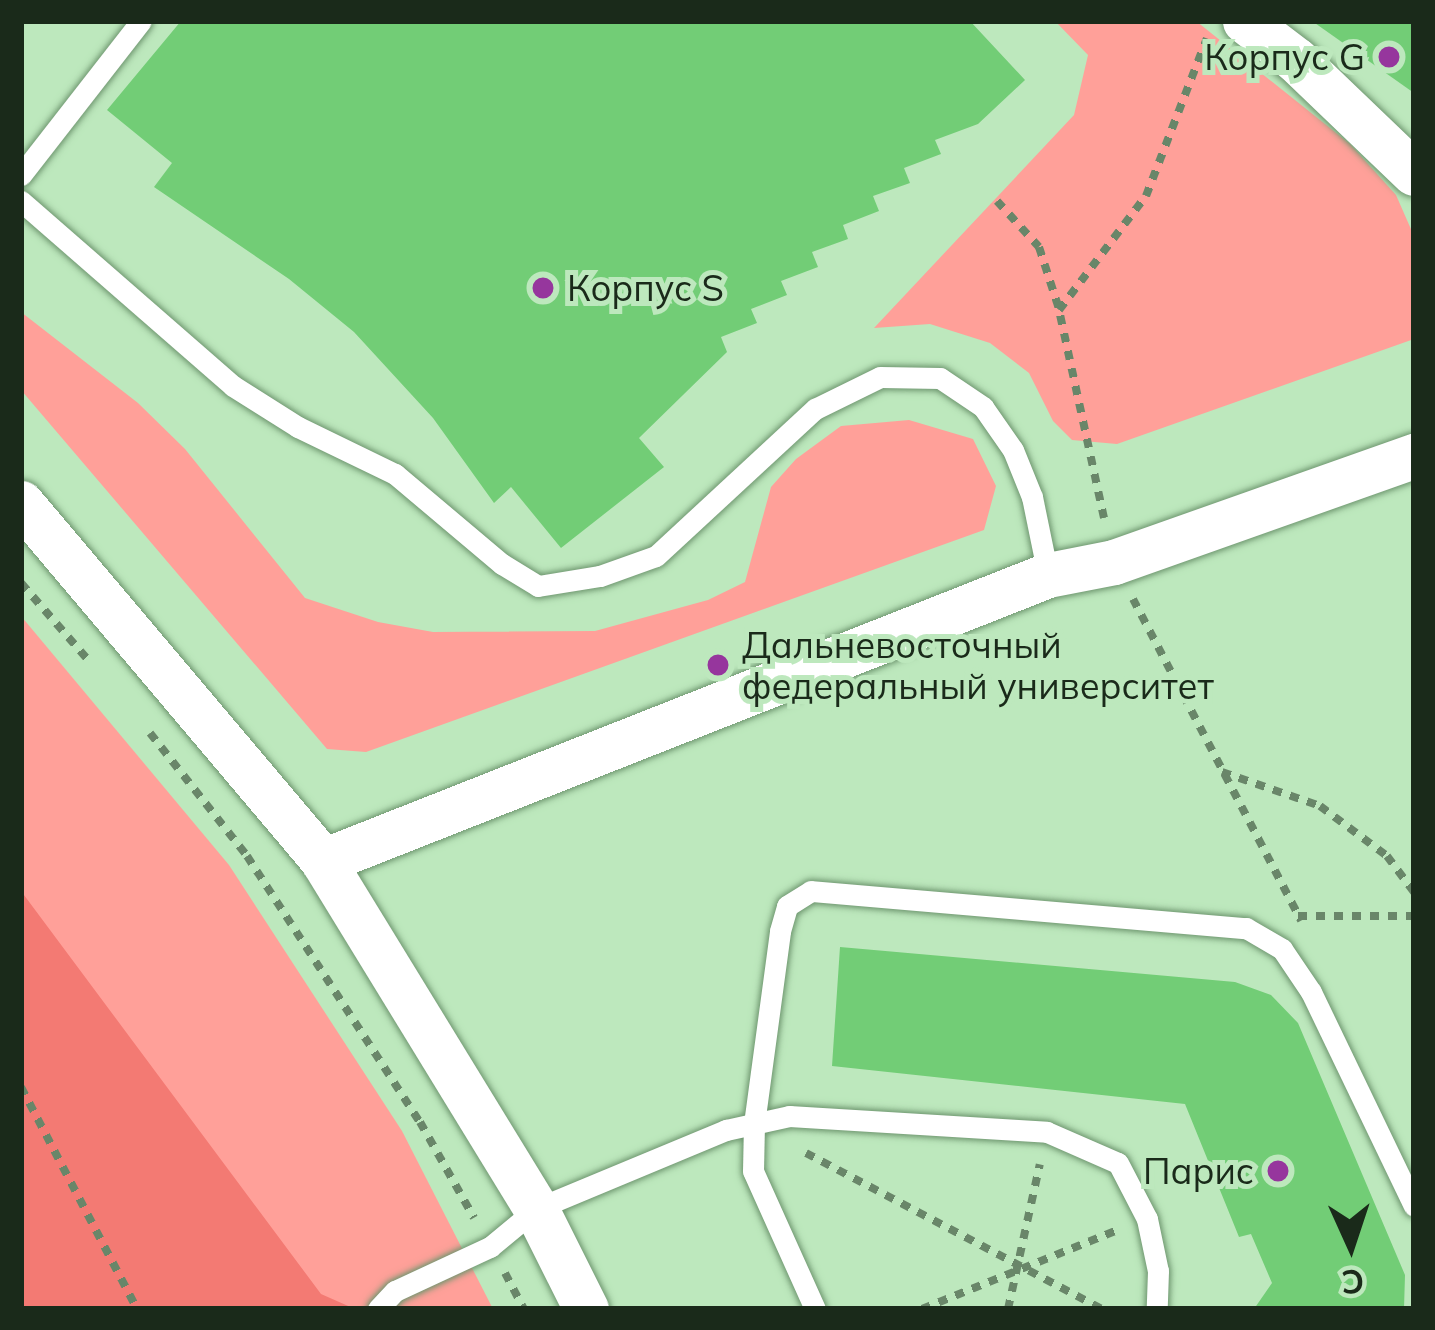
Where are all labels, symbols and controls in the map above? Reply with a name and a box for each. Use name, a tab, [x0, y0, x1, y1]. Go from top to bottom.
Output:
place label: Корпус G	[1204, 35, 1365, 79]
marker: Корпус G	[1376, 44, 1402, 70]
place label: Корпус S	[567, 266, 724, 310]
marker: Корпус S	[530, 275, 556, 301]
place label: Дальневосточный федеральный университет	[742, 622, 1214, 707]
marker: Дальневосточный федеральный университет	[705, 652, 731, 678]
place label: Парис	[1143, 1149, 1254, 1193]
marker: Парис	[1265, 1158, 1291, 1184]
north arrow	[1291, 1186, 1411, 1306]
text: С	[1341, 1261, 1365, 1304]

